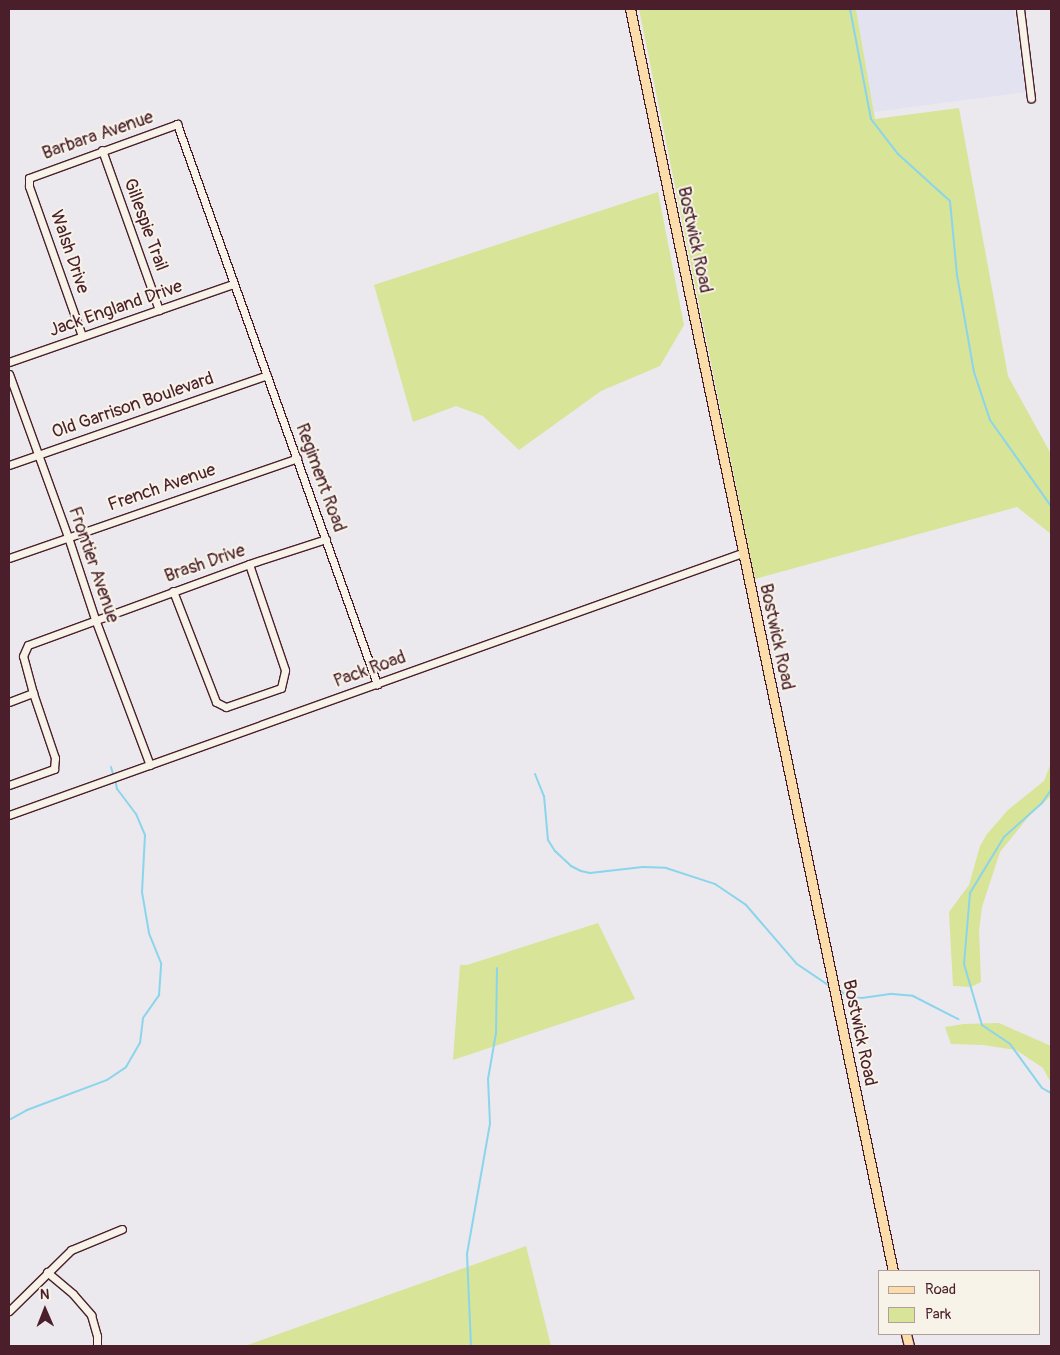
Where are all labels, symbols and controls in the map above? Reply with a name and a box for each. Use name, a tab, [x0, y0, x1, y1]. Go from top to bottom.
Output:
street label: Barbara Avenue	[40, 107, 156, 165]
street label: Gillespie Trail	[118, 176, 172, 274]
street label: Bostwick Road	[672, 185, 716, 295]
street label: Walsh Drive	[45, 207, 93, 297]
street label: Jack England Drive	[46, 276, 186, 342]
street label: Old Garrison Boulevard	[49, 368, 217, 444]
street label: Regiment Road	[290, 421, 350, 535]
street label: French Avenue	[105, 459, 219, 517]
street label: Frontier Avenue	[63, 504, 123, 626]
street label: Brash Drive	[162, 540, 248, 588]
street label: Bostwick Road	[754, 582, 798, 692]
street label: Pack Road	[331, 647, 409, 693]
street label: Bostwick Road	[837, 978, 881, 1088]
legend	[878, 1270, 1040, 1335]
text: Road	[925, 1280, 956, 1299]
north arrow	[20, 1285, 70, 1335]
text: N	[40, 1286, 50, 1303]
text: Park	[925, 1305, 951, 1324]

